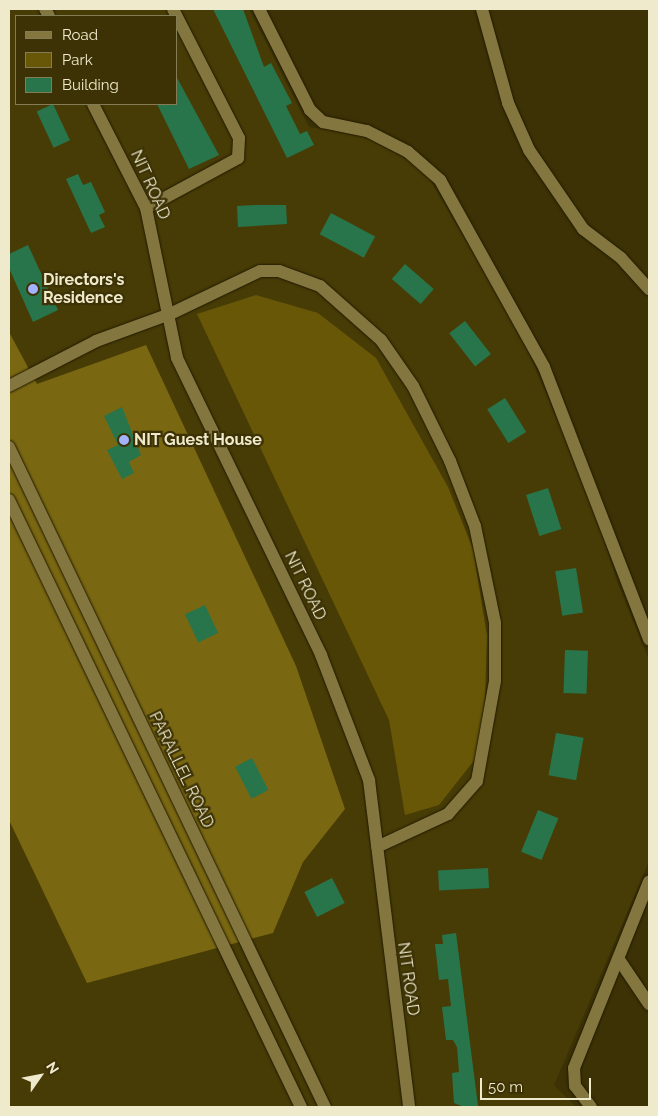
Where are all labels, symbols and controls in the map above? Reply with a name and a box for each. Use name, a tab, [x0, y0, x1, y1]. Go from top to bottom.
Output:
legend	[15, 15, 178, 105]
text: Road	[62, 26, 98, 44]
text: Park	[62, 51, 93, 69]
text: Building	[62, 76, 119, 94]
street label: NIT ROAD	[126, 147, 174, 223]
place label: Directors's Residence	[43, 270, 124, 308]
marker: Directors's Residence	[27, 283, 39, 295]
place label: NIT Guest House	[134, 430, 262, 450]
marker: NIT Guest House	[118, 434, 130, 446]
street label: NIT ROAD	[280, 548, 330, 624]
street label: PARALLEL ROAD	[144, 709, 218, 831]
street label: NIT ROAD	[393, 941, 423, 1017]
north arrow	[15, 1051, 65, 1101]
text: N	[43, 1059, 62, 1077]
scale bar	[483, 1068, 594, 1100]
text: 50 m	[488, 1078, 523, 1096]

